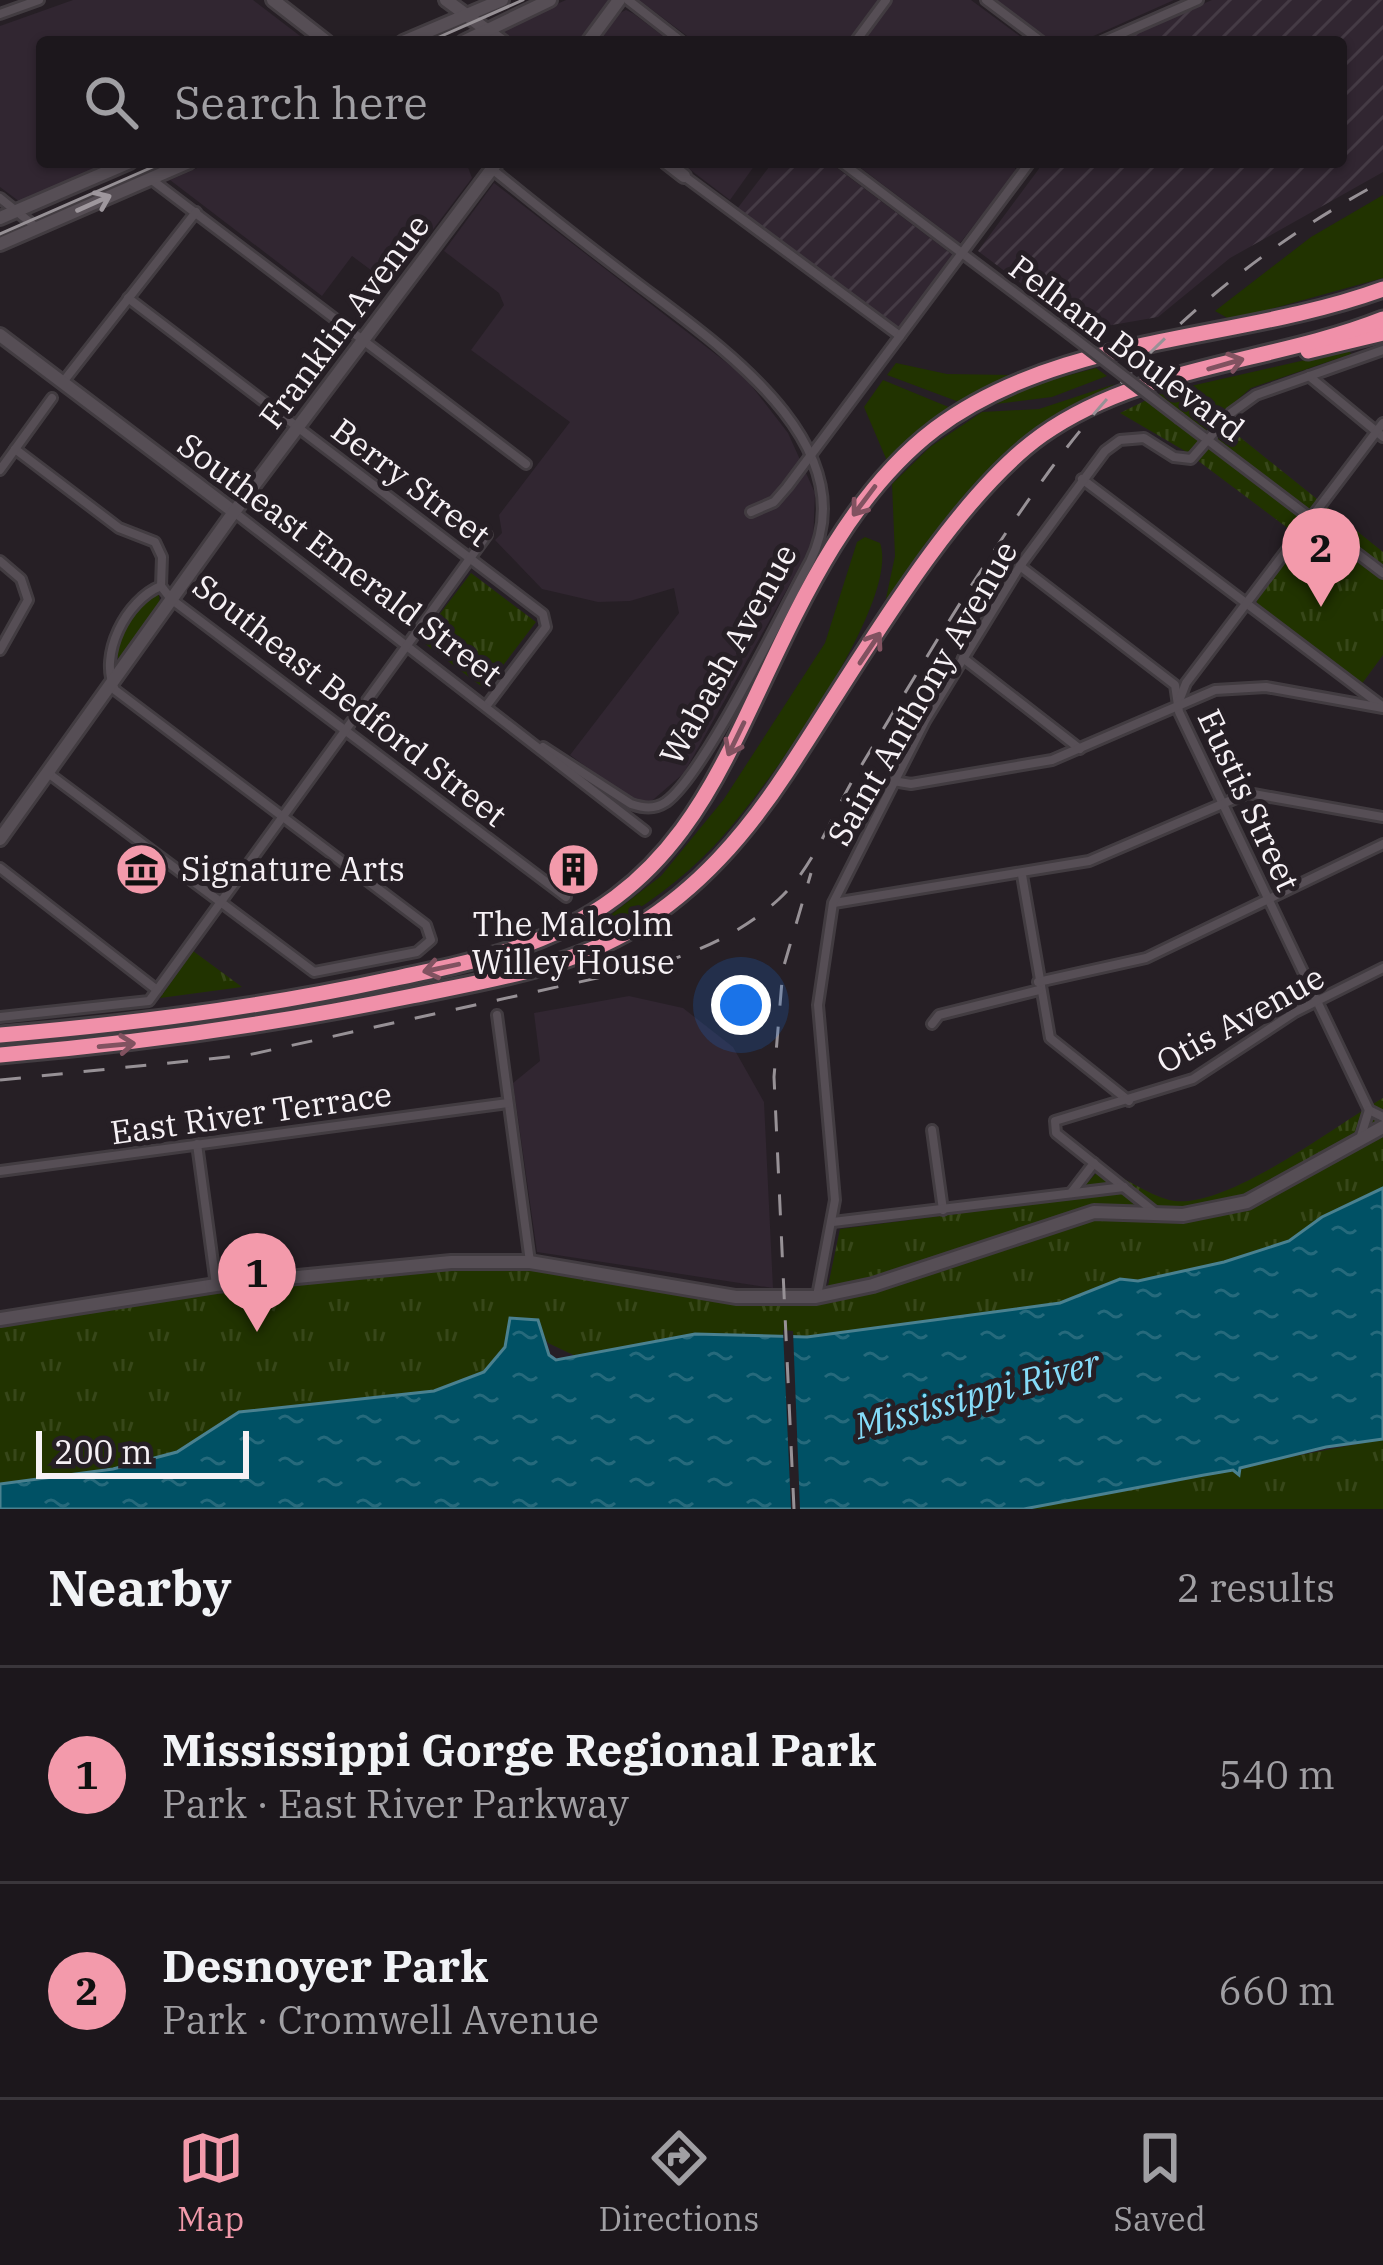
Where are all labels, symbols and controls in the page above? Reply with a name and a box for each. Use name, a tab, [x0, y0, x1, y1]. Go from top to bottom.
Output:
search box	[36, 36, 1347, 168]
icon: search	[78, 69, 144, 135]
text: Search here	[174, 73, 428, 131]
one-way arrow	[75, 191, 111, 213]
street label: Franklin Avenue	[249, 205, 438, 437]
street label: Pelham Boulevard	[1001, 245, 1254, 450]
one-way arrow	[1206, 352, 1244, 374]
street label: Berry Street	[323, 408, 499, 555]
street label: Southeast Emerald Street	[170, 423, 511, 695]
one-way arrow	[852, 484, 878, 517]
pin: 2	[1282, 508, 1360, 607]
street label: Saint Anthony Avenue	[817, 533, 1026, 853]
street label: Wabash Avenue	[649, 536, 806, 772]
street label: Southeast Bedford Street	[185, 564, 516, 836]
one-way arrow	[857, 632, 882, 666]
street label: Eustis Street	[1189, 702, 1310, 898]
one-way arrow	[723, 720, 746, 756]
museum icon: Signature Arts	[114, 841, 170, 897]
building icon: The Malcolm Willey House	[545, 842, 601, 898]
place label: Signature Arts	[181, 847, 405, 890]
place label: The Malcolm Willey House	[471, 902, 675, 983]
street label: Otis Avenue	[1148, 955, 1331, 1082]
one-way arrow	[423, 958, 461, 981]
your location	[711, 975, 771, 1035]
one-way arrow	[96, 1033, 135, 1056]
street label: East River Terrace	[108, 1071, 394, 1154]
pin: 1	[218, 1233, 296, 1332]
water label: Mississippi River	[848, 1338, 1106, 1449]
scale bar	[36, 1425, 249, 1478]
text: 200 m	[54, 1430, 153, 1473]
text: Nearby	[48, 1554, 232, 1620]
text: 2 results	[1177, 1562, 1335, 1613]
text: Mississippi Gorge Regional Park	[162, 1720, 876, 1778]
text: 1	[75, 1749, 99, 1800]
text: 540 m	[1219, 1749, 1335, 1800]
text: Park · East River Parkway	[162, 1778, 629, 1829]
text: Desnoyer Park	[162, 1936, 488, 1994]
text: 2	[75, 1965, 99, 2016]
text: 660 m	[1219, 1965, 1335, 2016]
text: Park · Cromwell Avenue	[162, 1994, 599, 2045]
tab: Map	[177, 2125, 244, 2240]
tab: Directions	[598, 2125, 759, 2240]
tab: Saved	[1113, 2125, 1206, 2240]

